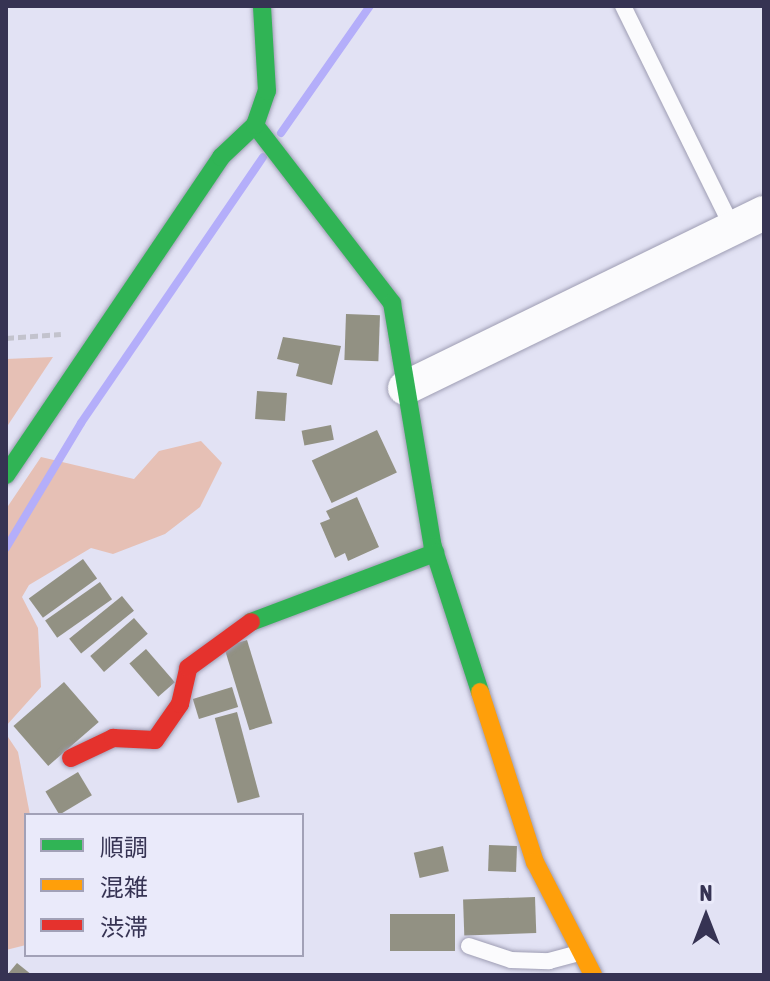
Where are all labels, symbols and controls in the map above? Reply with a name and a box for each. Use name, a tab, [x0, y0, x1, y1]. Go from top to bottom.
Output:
legend	[24, 813, 304, 957]
text: 順調	[100, 834, 148, 861]
text: 混雑	[100, 874, 148, 901]
north arrow	[666, 877, 746, 957]
text: N	[700, 880, 712, 906]
text: 渋滞	[100, 914, 148, 941]

